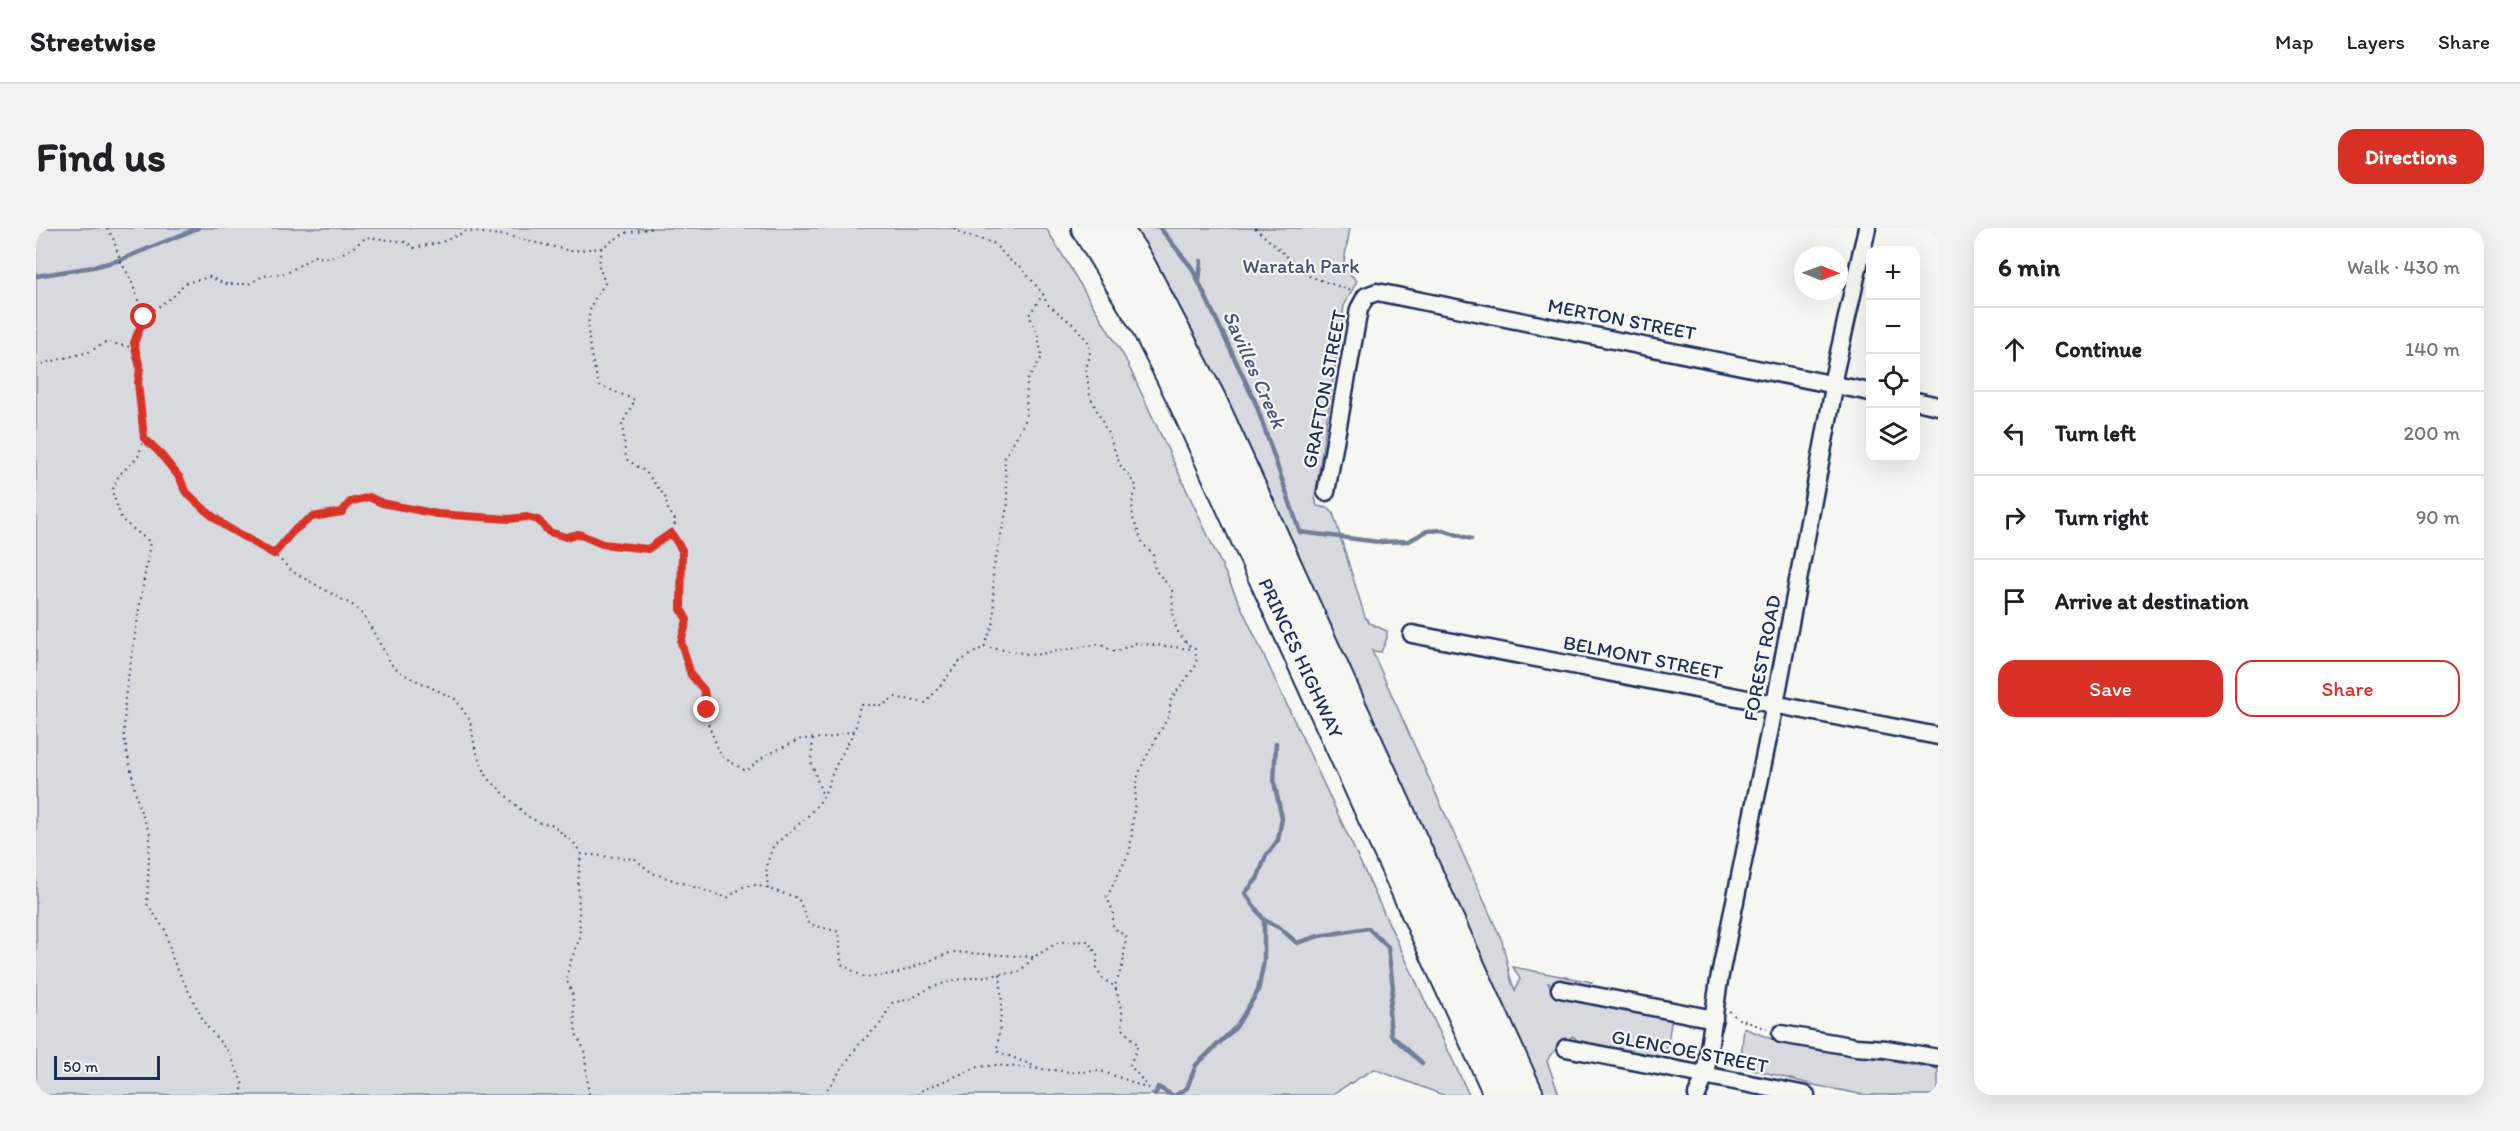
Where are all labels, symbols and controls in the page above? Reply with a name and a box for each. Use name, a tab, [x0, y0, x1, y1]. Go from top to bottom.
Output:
text: Streetwise	[30, 24, 156, 58]
text: Map	[2275, 29, 2314, 54]
text: Layers	[2347, 29, 2405, 54]
text: Share	[2438, 29, 2490, 54]
button: Directions	[2338, 129, 2484, 184]
text: Find us	[36, 131, 166, 182]
north arrow	[1794, 246, 1848, 300]
map controls	[1866, 246, 1920, 462]
button: +	[1866, 246, 1920, 300]
text: 6 min	[1998, 251, 2060, 283]
park label: Waratah Park	[1243, 254, 1359, 278]
text: Walk · 430 m	[2347, 255, 2460, 279]
street label: MERTON STREET	[1546, 293, 1698, 345]
button: −	[1866, 300, 1920, 354]
route start	[130, 303, 156, 329]
water label: Savilles Creek	[1218, 306, 1293, 433]
street label: GRAFTON STREET	[1297, 308, 1351, 470]
icon: ahead	[1998, 333, 2031, 366]
text: Continue	[2055, 336, 2142, 363]
text: 140 m	[2405, 337, 2460, 361]
button: locate	[1866, 354, 1920, 408]
button: layers	[1866, 408, 1920, 462]
icon: left	[1998, 417, 2031, 450]
text: Turn left	[2055, 420, 2136, 447]
text: 200 m	[2404, 421, 2460, 445]
icon: right	[1998, 501, 2031, 534]
text: Turn right	[2055, 504, 2149, 531]
text: 90 m	[2416, 505, 2460, 529]
street label: PRINCES HIGHWAY	[1253, 574, 1349, 742]
icon: arrive	[1998, 585, 2031, 618]
text: Arrive at destination	[2055, 588, 2249, 615]
street label: FOREST ROAD	[1738, 593, 1786, 723]
street label: BELMONT STREET	[1561, 630, 1725, 684]
button: Save	[1998, 660, 2223, 717]
button: Share	[2235, 660, 2460, 717]
route end	[693, 696, 719, 722]
street label: GLENCOE STREET	[1610, 1024, 1770, 1078]
scale bar	[54, 1053, 160, 1080]
text: 50 m	[63, 1057, 98, 1076]

